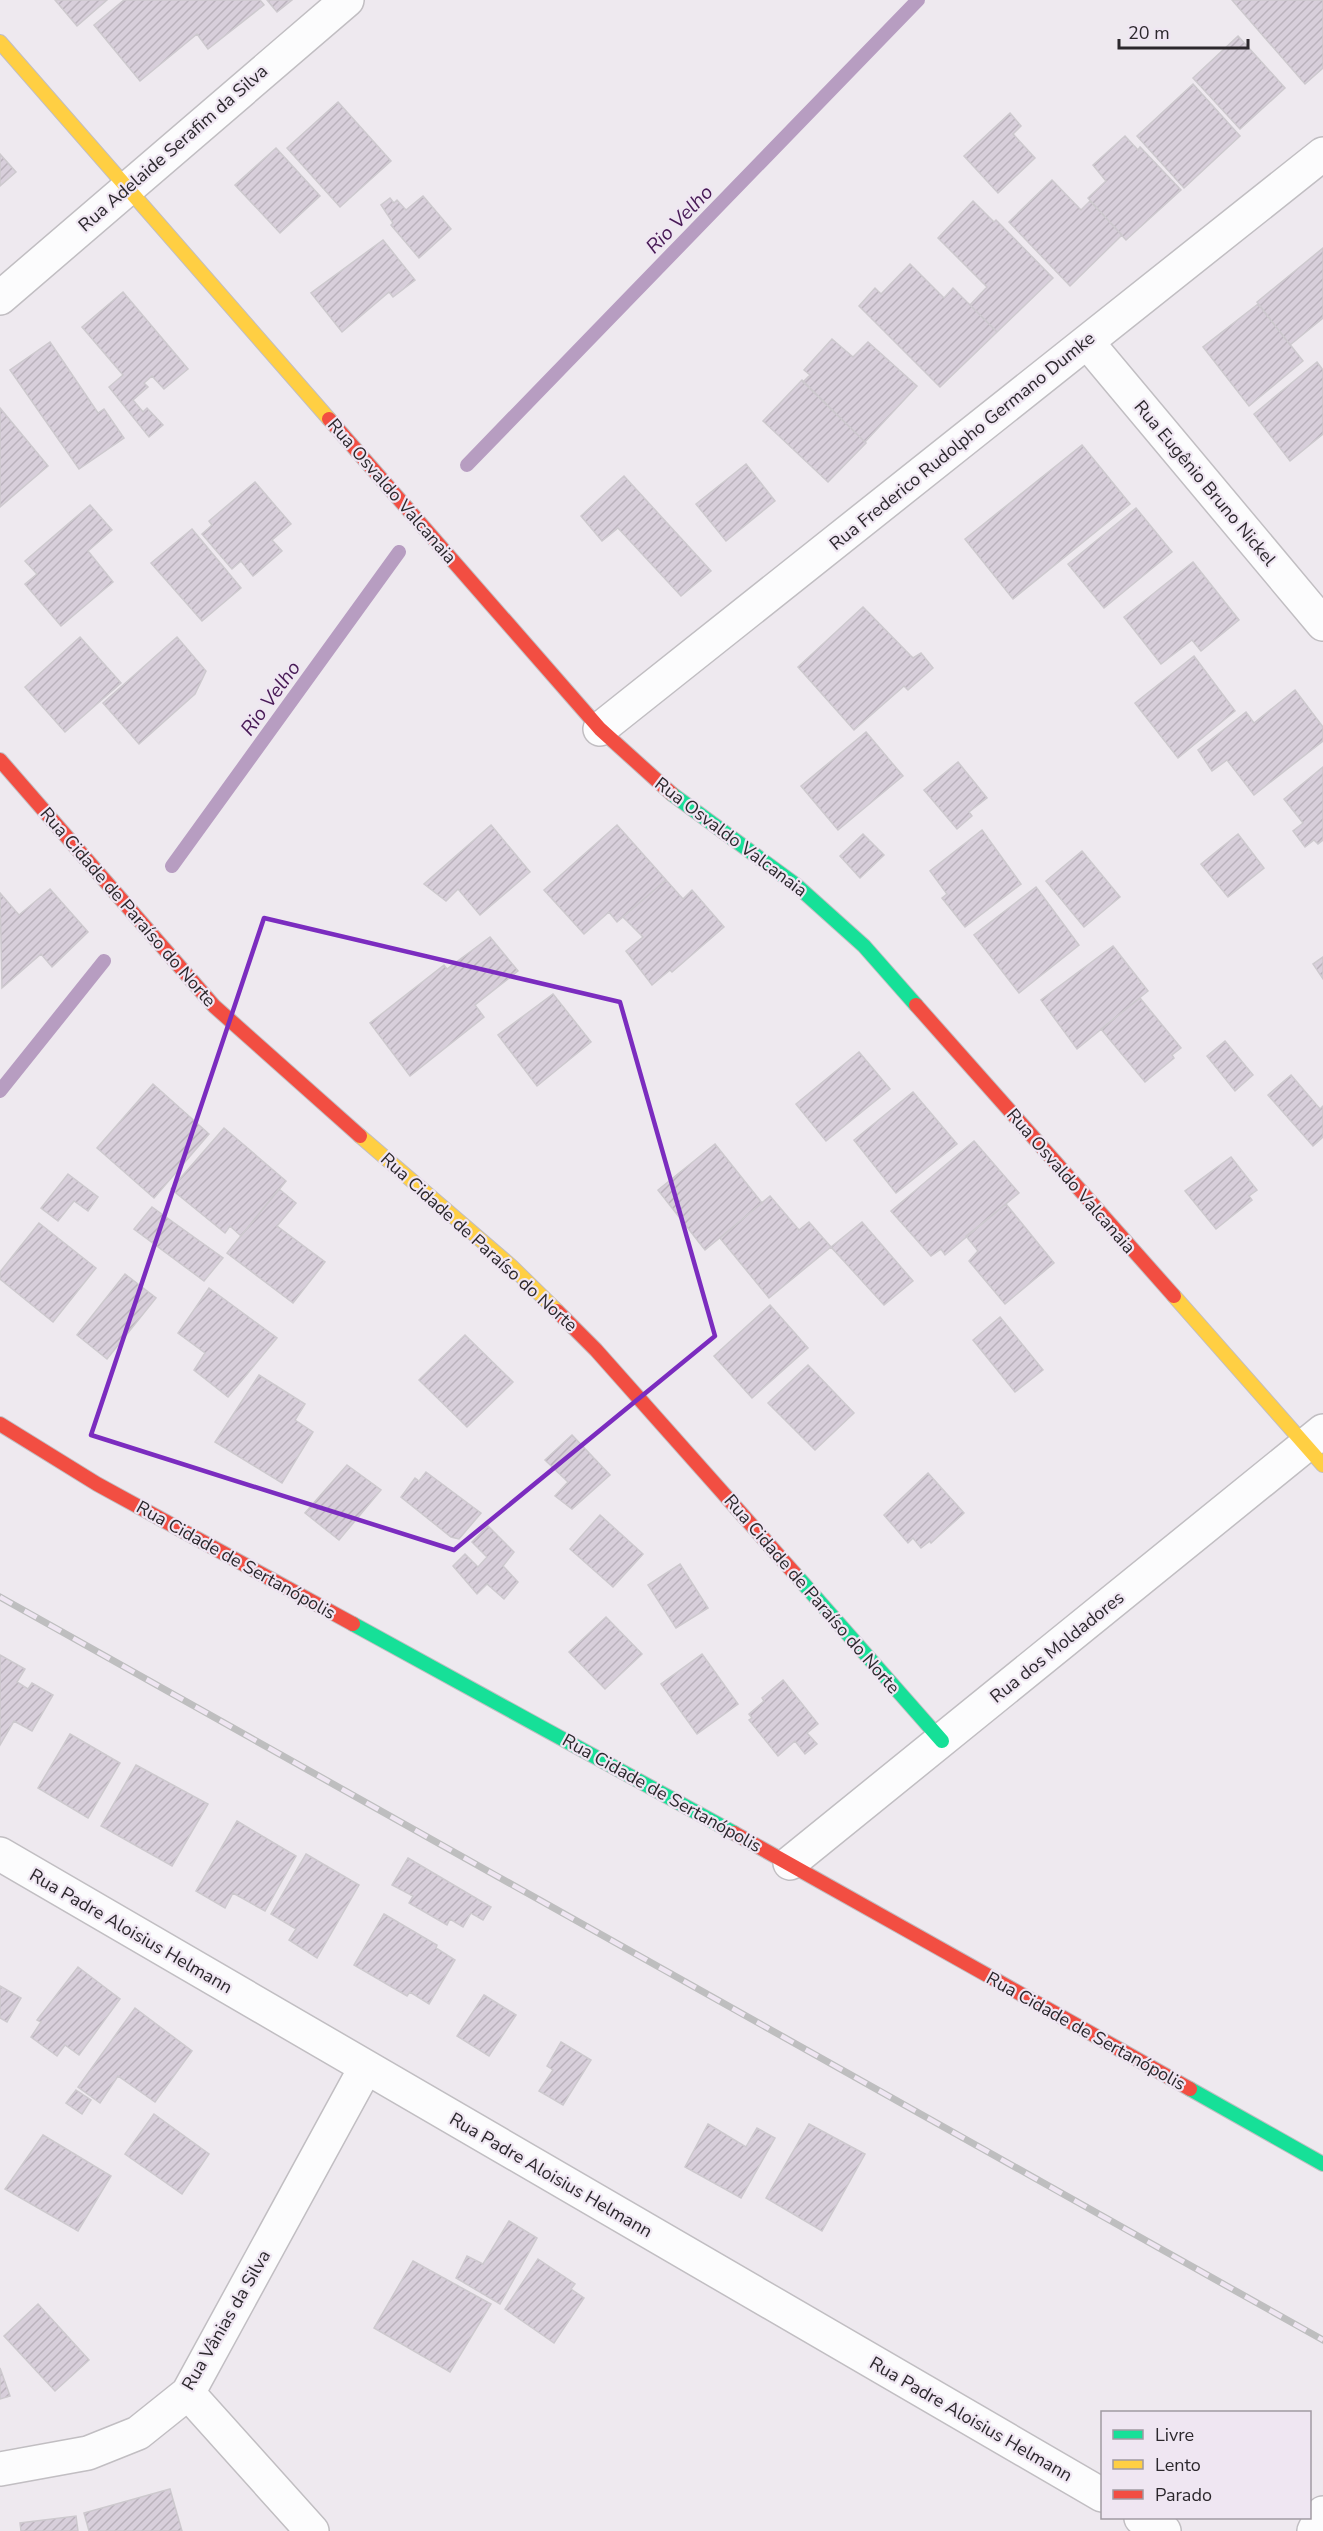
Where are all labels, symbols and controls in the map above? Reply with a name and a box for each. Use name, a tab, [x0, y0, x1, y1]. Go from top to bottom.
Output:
scale bar	[1119, 12, 1248, 50]
text: 20 m	[1128, 21, 1170, 45]
street label: Rua Adelaide Serafim da Silva	[73, 59, 273, 237]
water label: Rio Velho	[640, 179, 719, 260]
street label: Rua Frederico Rudolpho Germano Dumke	[824, 326, 1100, 556]
street label: Rua Eugênio Bruno Nickel	[1129, 395, 1282, 571]
street label: Rua Osvaldo Valcanaia	[322, 413, 462, 569]
water label: Rio Velho	[234, 656, 307, 741]
street label: Rua Osvaldo Valcanaia	[650, 772, 812, 902]
street label: Rua Cidade de Paraíso do Norte	[35, 802, 221, 1012]
street label: Rua Osvaldo Valcanaia	[1001, 1103, 1141, 1259]
street label: Rua Cidade de Paraíso do Norte	[375, 1147, 583, 1337]
street label: Rua Cidade de Paraíso do Norte	[719, 1489, 905, 1699]
street label: Rua Cidade de Sertanópolis	[132, 1495, 340, 1625]
street label: Rua dos Moldadores	[985, 1585, 1129, 1709]
street label: Rua Cidade de Sertanópolis	[558, 1728, 766, 1858]
street label: Rua Padre Aloisius Helmann	[25, 1863, 237, 1999]
street label: Rua Cidade de Sertanópolis	[982, 1966, 1190, 2096]
street label: Rua Padre Aloisius Helmann	[445, 2107, 657, 2243]
street label: Rua Vânias da Silva	[176, 2246, 276, 2394]
street label: Rua Padre Aloisius Helmann	[865, 2351, 1077, 2487]
legend	[1101, 2411, 1311, 2519]
text: Livre	[1155, 2423, 1194, 2447]
text: Lento	[1155, 2453, 1201, 2477]
text: Parado	[1155, 2483, 1212, 2507]

